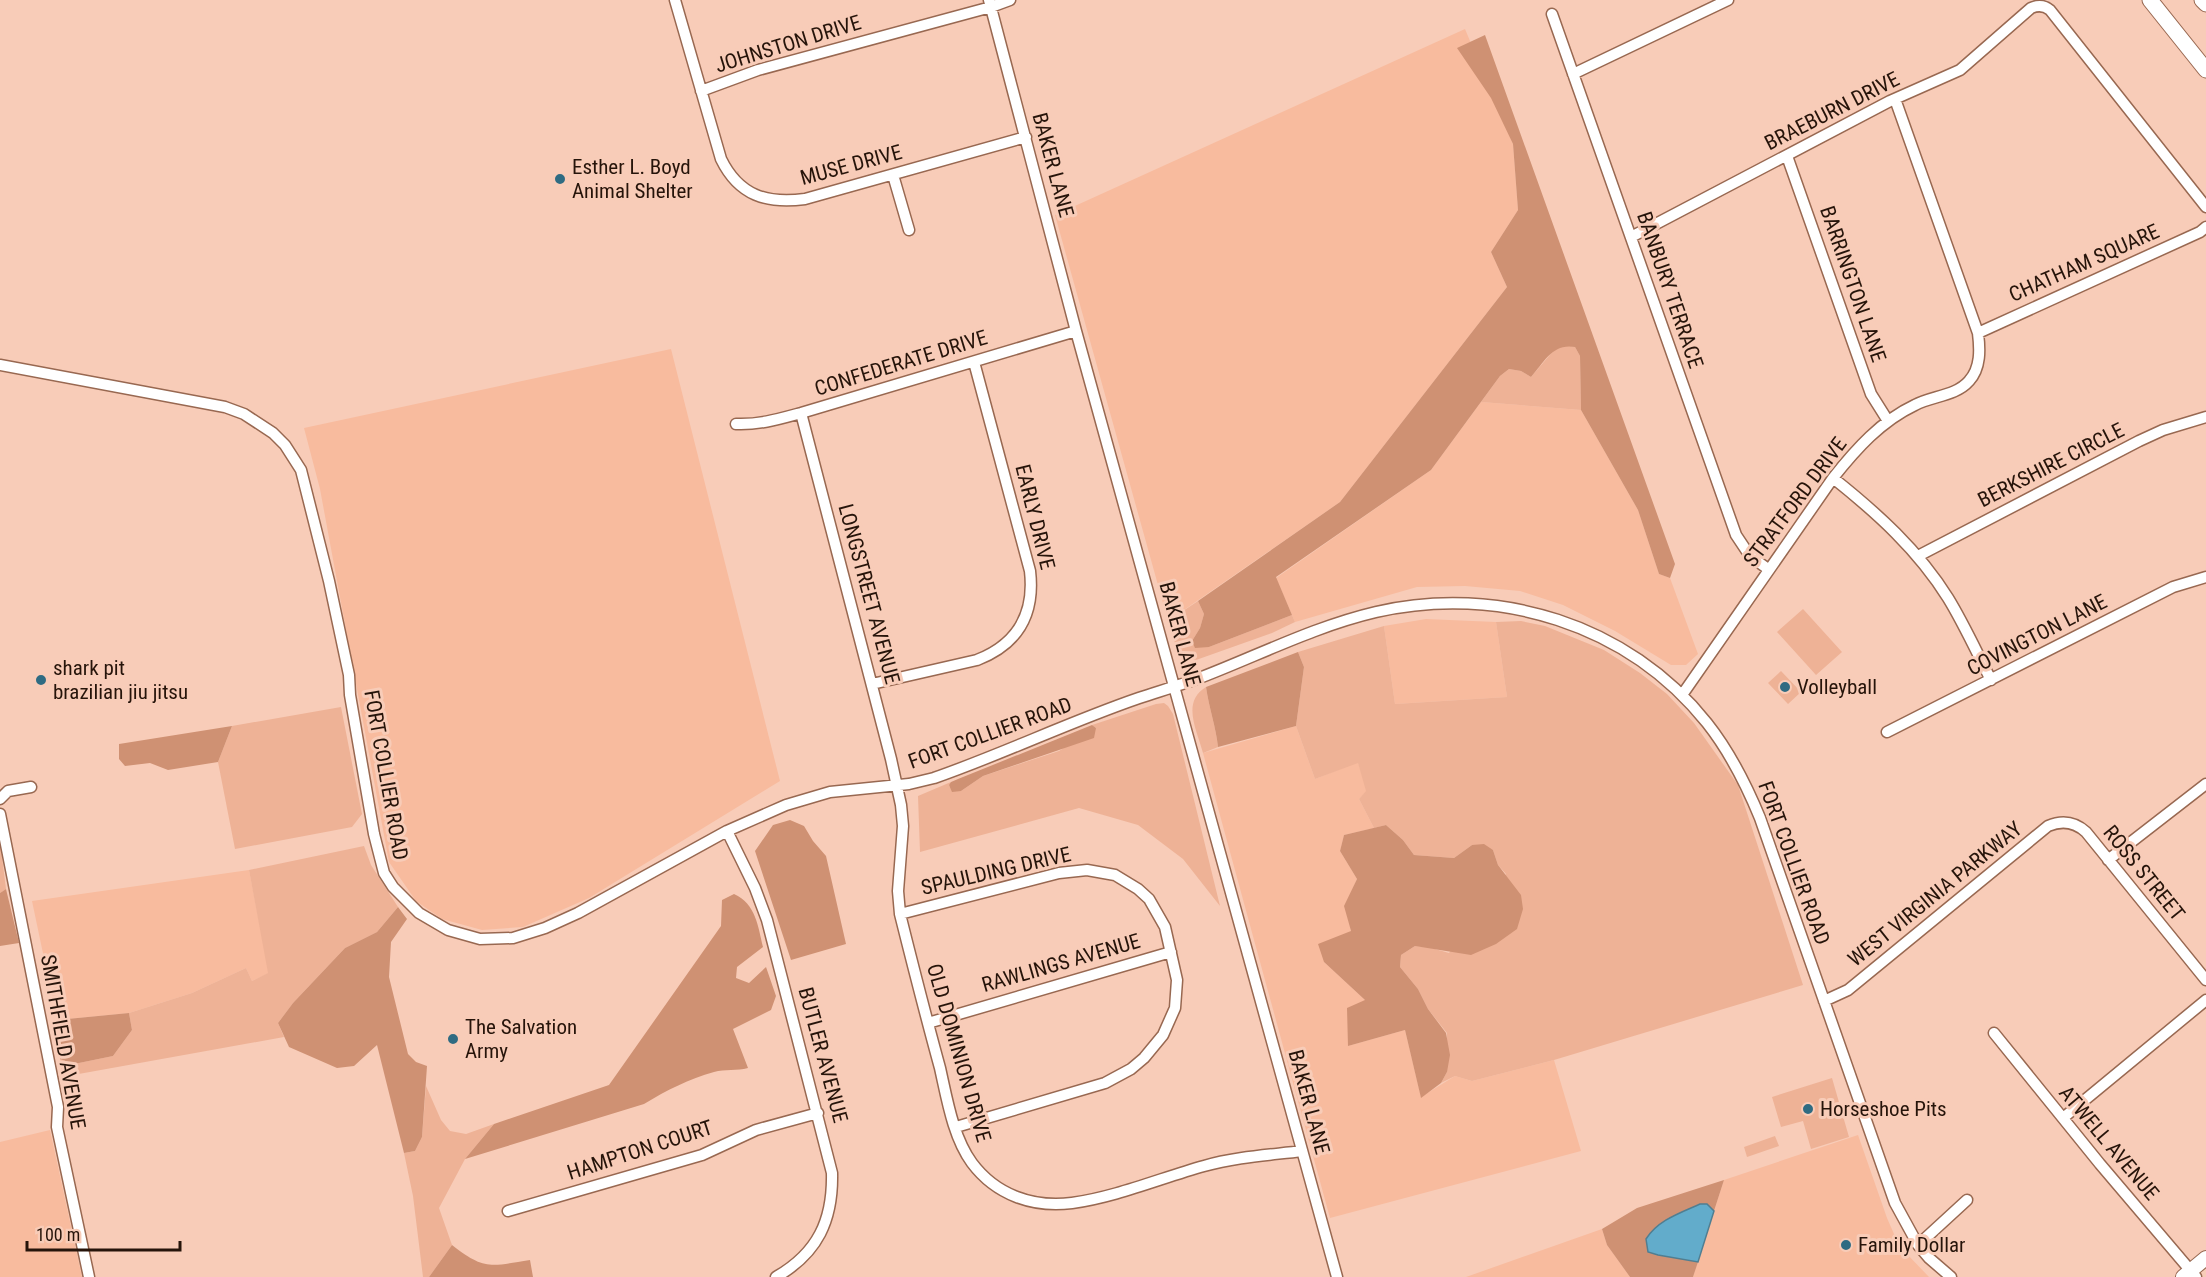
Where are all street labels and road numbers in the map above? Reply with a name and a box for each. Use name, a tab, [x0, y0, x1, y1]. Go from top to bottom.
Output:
street label: JOHNSTON DRIVE	[712, 10, 864, 78]
street label: BRAEBURN DRIVE	[1761, 67, 1903, 155]
street label: BAKER LANE	[1028, 110, 1078, 220]
street label: MUSE DRIVE	[797, 140, 905, 190]
street label: BARRINGTON LANE	[1815, 203, 1891, 365]
street label: BANBURY TERRACE	[1632, 209, 1708, 371]
street label: CHATHAM SQUARE	[2005, 219, 2163, 307]
street label: CONFEDERATE DRIVE	[812, 325, 990, 401]
street label: BERKSHIRE CIRCLE	[1974, 418, 2128, 512]
street label: STRATFORD DRIVE	[1738, 433, 1852, 571]
street label: EARLY DRIVE	[1010, 462, 1060, 572]
street label: LONGSTREET AVENUE	[833, 501, 905, 687]
street label: BAKER LANE	[1155, 579, 1205, 689]
street label: COVINGTON LANE	[1963, 589, 2111, 681]
street label: FORT COLLIER ROAD	[359, 688, 413, 862]
street label: FORT COLLIER ROAD	[905, 692, 1075, 774]
street label: FORT COLLIER ROAD	[1753, 778, 1835, 948]
street label: WEST VIRGINIA PARKWAY	[1843, 817, 2027, 971]
street label: ROSS STREET	[2098, 821, 2190, 925]
street label: SPAULDING DRIVE	[919, 842, 1073, 900]
street label: RAWLINGS AVENUE	[979, 929, 1143, 997]
street label: SMITHFIELD AVENUE	[36, 953, 90, 1131]
street label: OLD DOMINION DRIVE	[922, 961, 996, 1145]
street label: BUTLER AVENUE	[793, 985, 853, 1125]
street label: BAKER LANE	[1284, 1047, 1334, 1157]
street label: ATWELL AVENUE	[2054, 1081, 2164, 1205]
street label: HAMPTON COURT	[564, 1115, 716, 1185]

